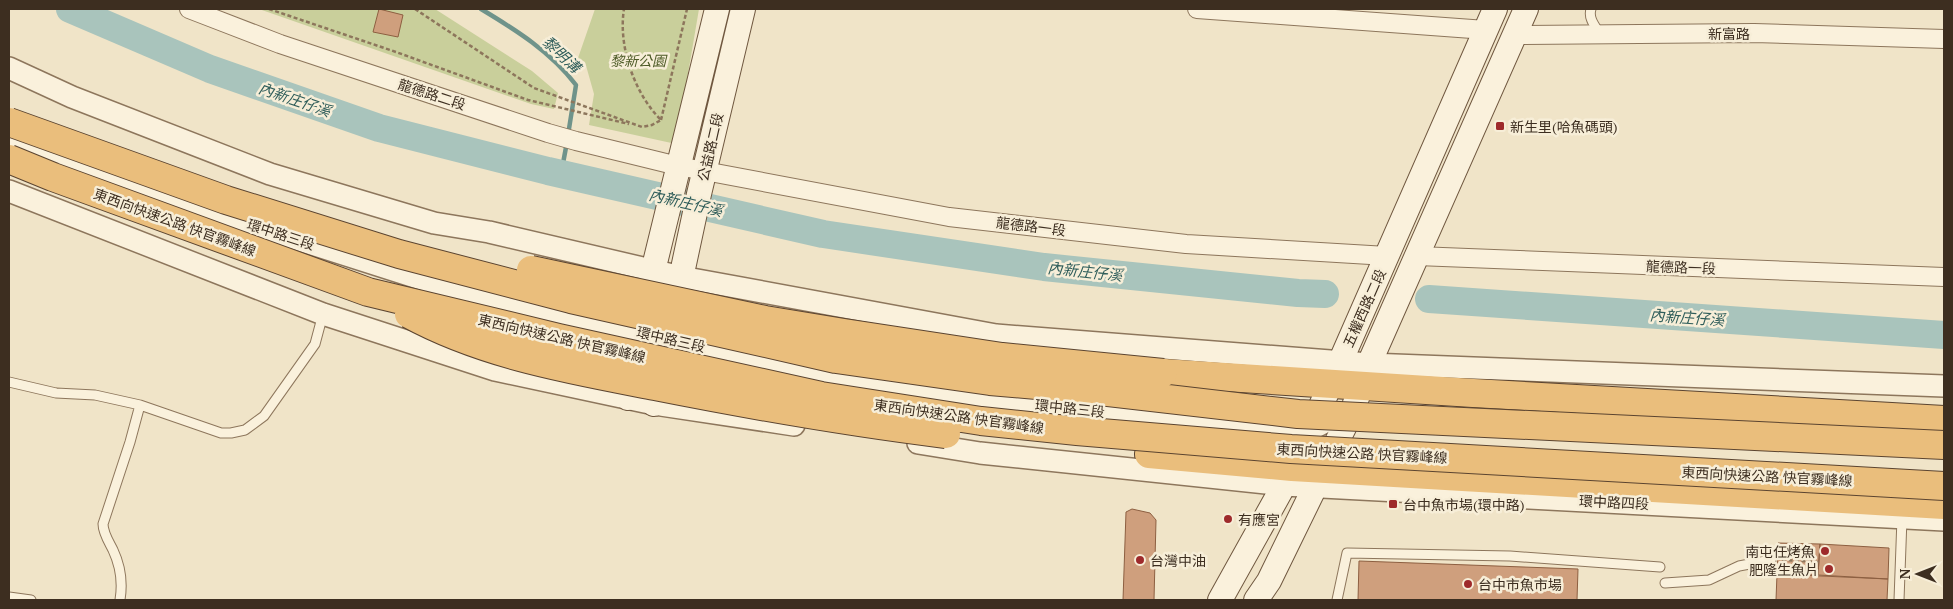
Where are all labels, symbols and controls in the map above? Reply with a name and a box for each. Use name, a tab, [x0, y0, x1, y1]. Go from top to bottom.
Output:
street label: 新富路	[1708, 24, 1750, 43]
water label: 黎明溝	[539, 31, 587, 78]
park label: 黎新公園	[610, 51, 668, 70]
street label: 龍德路二段	[396, 74, 468, 114]
water label: 內新庄仔溪	[256, 77, 336, 121]
street label: 公益路二段	[693, 111, 727, 183]
place label: 新生里(哈魚碼頭)	[1510, 117, 1618, 136]
marker: 新生里(哈魚碼頭)	[1494, 120, 1506, 132]
street label: 東西向快速公路 快官霧峰線	[91, 184, 259, 260]
water label: 內新庄仔溪	[647, 184, 727, 221]
street label: 龍德路一段	[995, 212, 1067, 240]
street label: 環中路三段	[245, 214, 317, 254]
street label: 龍德路一段	[1646, 256, 1716, 278]
water label: 內新庄仔溪	[1047, 257, 1125, 285]
street label: 五權西路二段	[1338, 266, 1390, 350]
water label: 內新庄仔溪	[1649, 304, 1727, 330]
street label: 東西向快速公路 快官霧峰線	[476, 309, 648, 367]
street label: 環中路三段	[635, 322, 707, 356]
street label: 東西向快速公路 快官霧峰線	[873, 395, 1045, 437]
street label: 環中路三段	[1034, 395, 1106, 421]
street label: 東西向快速公路 快官霧峰線	[1276, 439, 1448, 467]
street label: 東西向快速公路 快官霧峰線	[1681, 462, 1853, 490]
street label: 環中路四段	[1579, 491, 1649, 513]
place label: 台中魚市場(環中路)	[1403, 495, 1525, 514]
marker: 台中魚市場(環中路)	[1387, 498, 1399, 510]
place label: 有應宮	[1238, 510, 1280, 529]
marker: 有應宮	[1222, 513, 1234, 525]
place label: 南屯任烤魚	[1745, 542, 1815, 561]
marker: 南屯任烤魚	[1819, 545, 1831, 557]
north arrow	[1893, 549, 1943, 599]
place label: 台灣中油	[1150, 551, 1206, 570]
marker: 台灣中油	[1134, 554, 1146, 566]
place label: 肥隆生魚片	[1749, 560, 1819, 579]
marker: 肥隆生魚片	[1823, 563, 1835, 575]
text: N	[1895, 568, 1914, 579]
place label: 台中市魚市場	[1478, 575, 1562, 594]
marker: 台中市魚市場	[1462, 578, 1474, 590]

